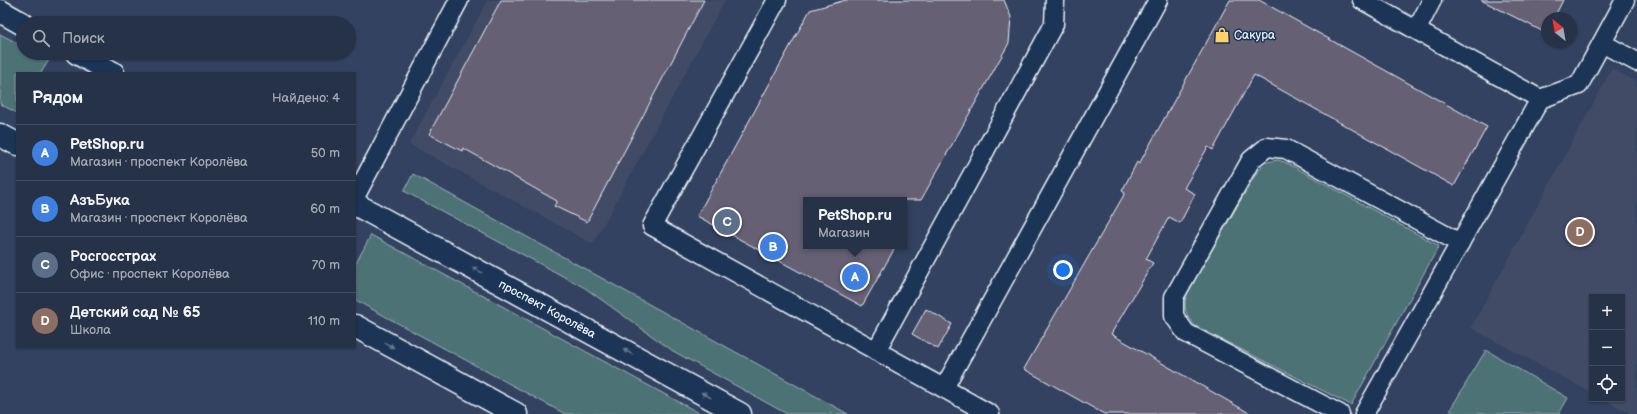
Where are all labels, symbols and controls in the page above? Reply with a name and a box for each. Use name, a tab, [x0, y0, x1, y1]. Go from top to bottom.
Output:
north arrow	[1541, 12, 1577, 48]
search box	[16, 16, 356, 60]
shop icon: Сакура	[1213, 26, 1231, 44]
icon: search	[30, 27, 52, 49]
place label: Сакура	[1234, 28, 1275, 43]
text: Поиск	[62, 29, 105, 48]
text: Рядом	[32, 88, 83, 108]
text: Найдено: 4	[272, 90, 340, 106]
text: PetShop.ru	[70, 135, 144, 154]
text: A	[41, 145, 49, 161]
text: 50 m	[311, 145, 340, 161]
text: Магазин · проспект Королёва	[70, 154, 248, 170]
text: АзъБука	[70, 191, 130, 210]
popup	[803, 197, 907, 249]
text: B	[40, 201, 50, 217]
text: 60 m	[310, 201, 340, 217]
text: PetShop.ru	[818, 206, 892, 225]
pin: C	[714, 207, 740, 237]
text: Магазин · проспект Королёва	[70, 210, 248, 226]
pin: D	[1567, 217, 1593, 247]
text: Магазин	[818, 225, 870, 241]
pin: B	[760, 232, 786, 262]
text: Росгосстрах	[70, 247, 156, 266]
text: C	[40, 257, 50, 273]
text: 70 m	[312, 257, 340, 273]
your location	[1053, 260, 1073, 280]
pin: A	[842, 262, 868, 292]
text: Офис · проспект Королёва	[70, 266, 230, 282]
one-way arrow	[471, 267, 483, 274]
street label: проспект Королёва	[496, 277, 598, 342]
map controls	[1589, 294, 1625, 402]
button: +	[1589, 294, 1625, 330]
text: Детский сад № 65	[70, 303, 200, 322]
text: D	[40, 313, 50, 329]
text: 110 m	[308, 313, 340, 329]
text: Школа	[70, 322, 111, 338]
button: −	[1589, 330, 1625, 366]
one-way arrow	[383, 341, 395, 348]
one-way arrow	[622, 349, 634, 356]
button: locate	[1589, 366, 1625, 402]
one-way arrow	[700, 392, 712, 399]

